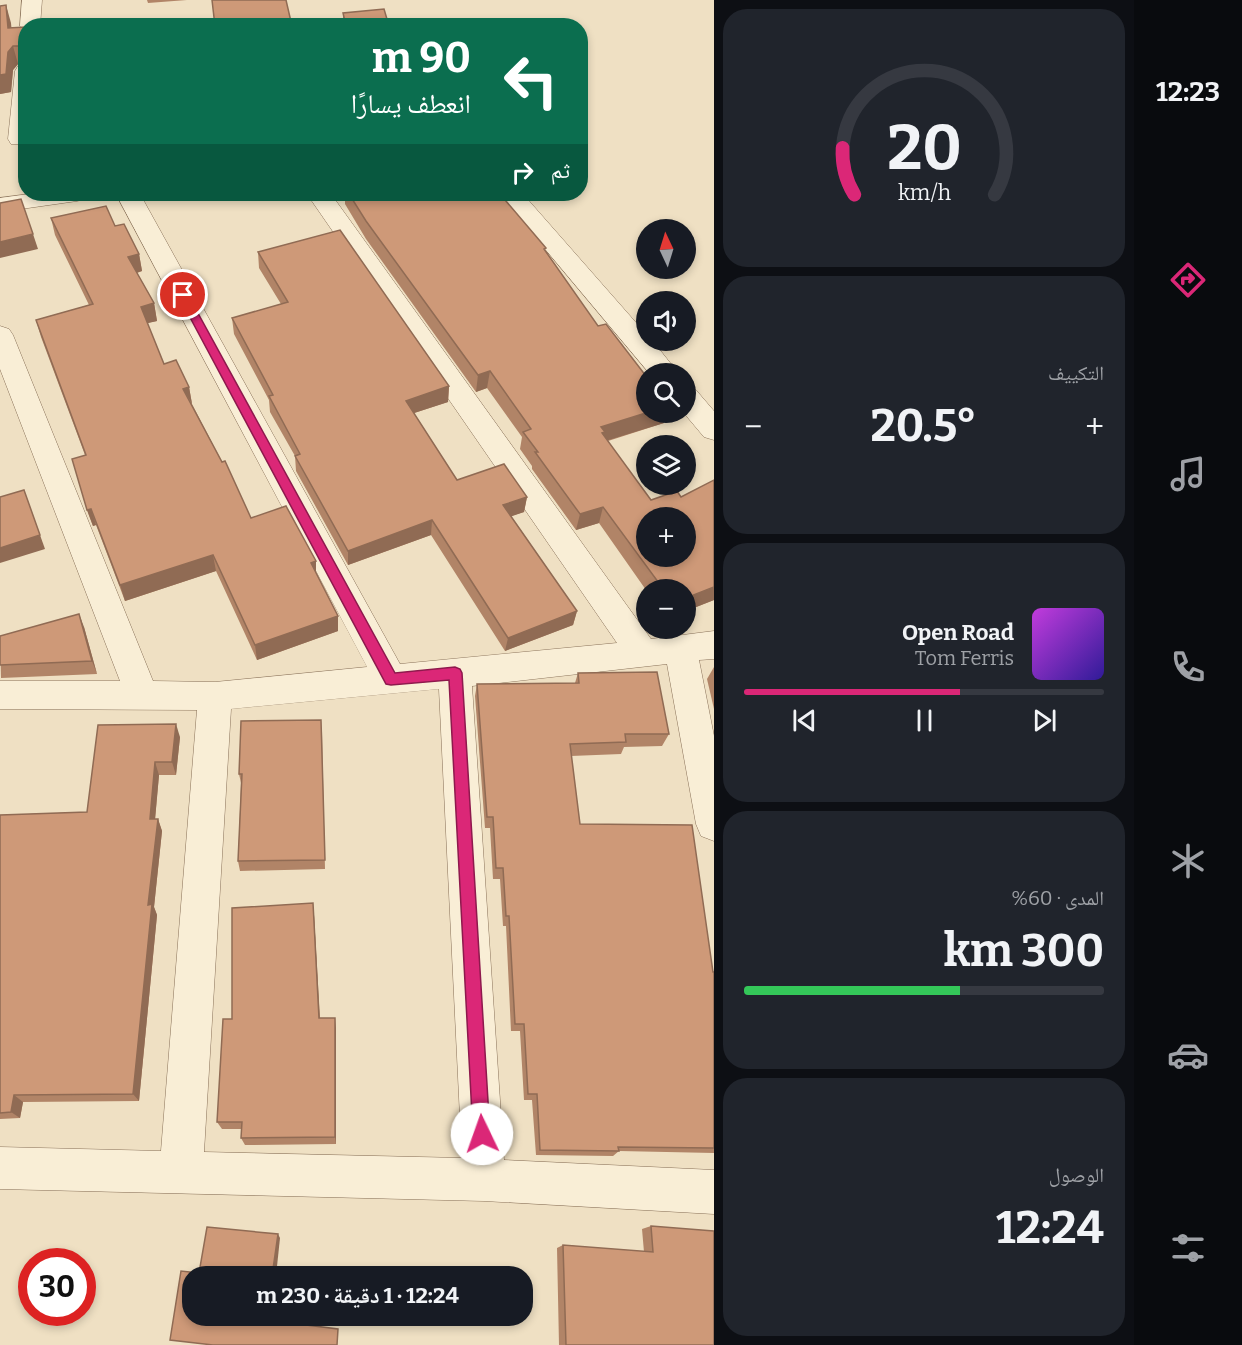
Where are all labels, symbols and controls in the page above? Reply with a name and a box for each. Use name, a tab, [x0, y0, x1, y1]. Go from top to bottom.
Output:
text: 90 m	[372, 33, 471, 83]
icon: left	[492, 42, 570, 120]
text: 12:23	[1156, 76, 1220, 108]
text: انعطف يسارًا	[351, 88, 471, 120]
text: 20	[887, 111, 961, 186]
icon: right	[506, 156, 539, 189]
text: ثم	[551, 157, 570, 184]
text: km/h	[897, 180, 951, 206]
north arrow	[636, 219, 696, 279]
map controls	[636, 219, 696, 639]
icon: directions	[1167, 259, 1209, 301]
pin	[157, 269, 208, 320]
icon: arrive	[166, 278, 199, 311]
button: sound	[636, 291, 696, 351]
text: التكييف	[1048, 361, 1104, 385]
button: search	[636, 363, 696, 423]
text: 20.5°	[871, 399, 977, 453]
text: −	[744, 407, 762, 447]
text: +	[1085, 407, 1104, 447]
button: layers	[636, 435, 696, 495]
icon: music	[1167, 453, 1209, 495]
button: +	[636, 507, 696, 567]
button: −	[636, 579, 696, 639]
text: Open Road	[902, 619, 1014, 646]
text: Tom Ferris	[915, 646, 1014, 670]
icon: phone	[1167, 646, 1209, 688]
icon: previous	[788, 704, 821, 737]
icon: pause	[908, 704, 941, 737]
icon: next	[1028, 704, 1061, 737]
icon: climate	[1167, 840, 1209, 882]
text: المدى · 60%	[1011, 886, 1104, 910]
text: 300 km	[944, 924, 1104, 978]
icon: car	[1167, 1034, 1209, 1076]
position arrow	[450, 1102, 514, 1166]
text: الوصول	[1049, 1163, 1104, 1187]
text: 12:24	[996, 1201, 1104, 1255]
icon: filters	[1167, 1227, 1209, 1269]
speed limit sign: 30	[18, 1248, 96, 1326]
text: 12:24 · 1 دقيقة · 230 m	[256, 1282, 459, 1309]

